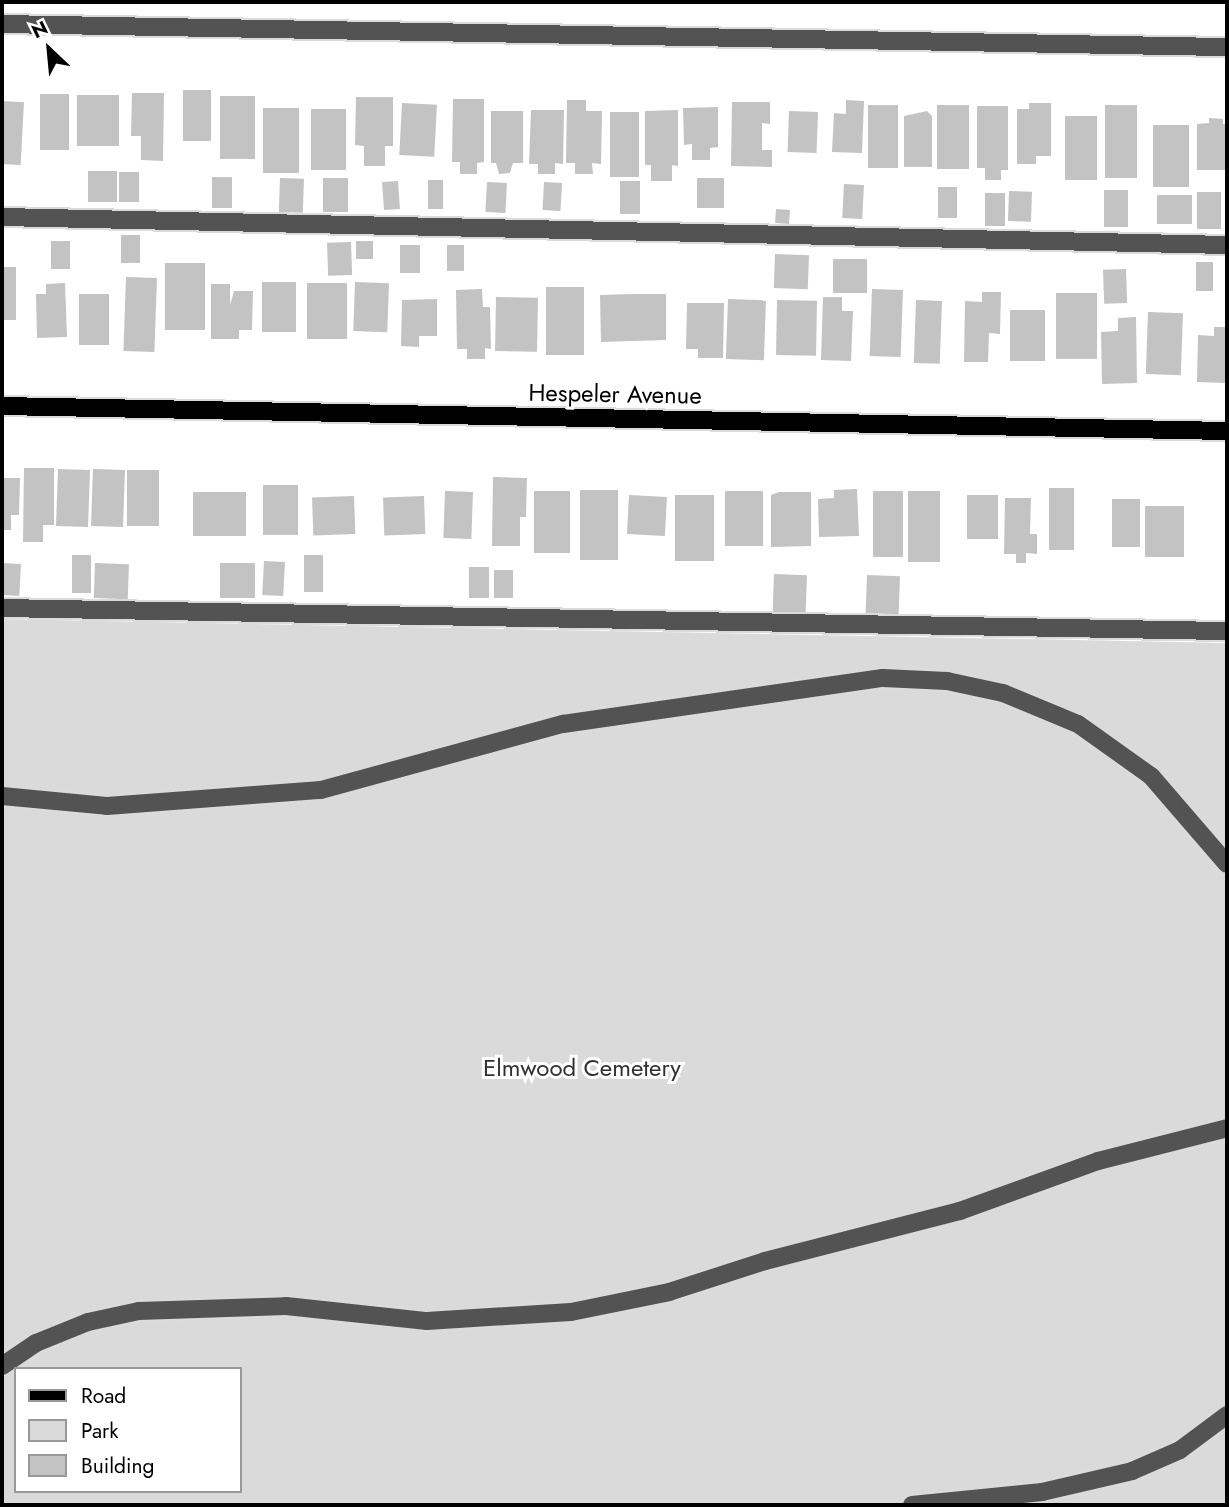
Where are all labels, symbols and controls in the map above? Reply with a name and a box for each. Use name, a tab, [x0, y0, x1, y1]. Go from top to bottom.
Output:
north arrow	[14, 14, 84, 84]
text: N	[27, 14, 52, 45]
street label: Hespeler Avenue	[528, 378, 702, 410]
park label: Elmwood Cemetery	[483, 1054, 681, 1082]
legend	[14, 1367, 242, 1493]
text: Road	[81, 1381, 126, 1411]
text: Park	[81, 1416, 118, 1446]
text: Building	[81, 1451, 154, 1481]

